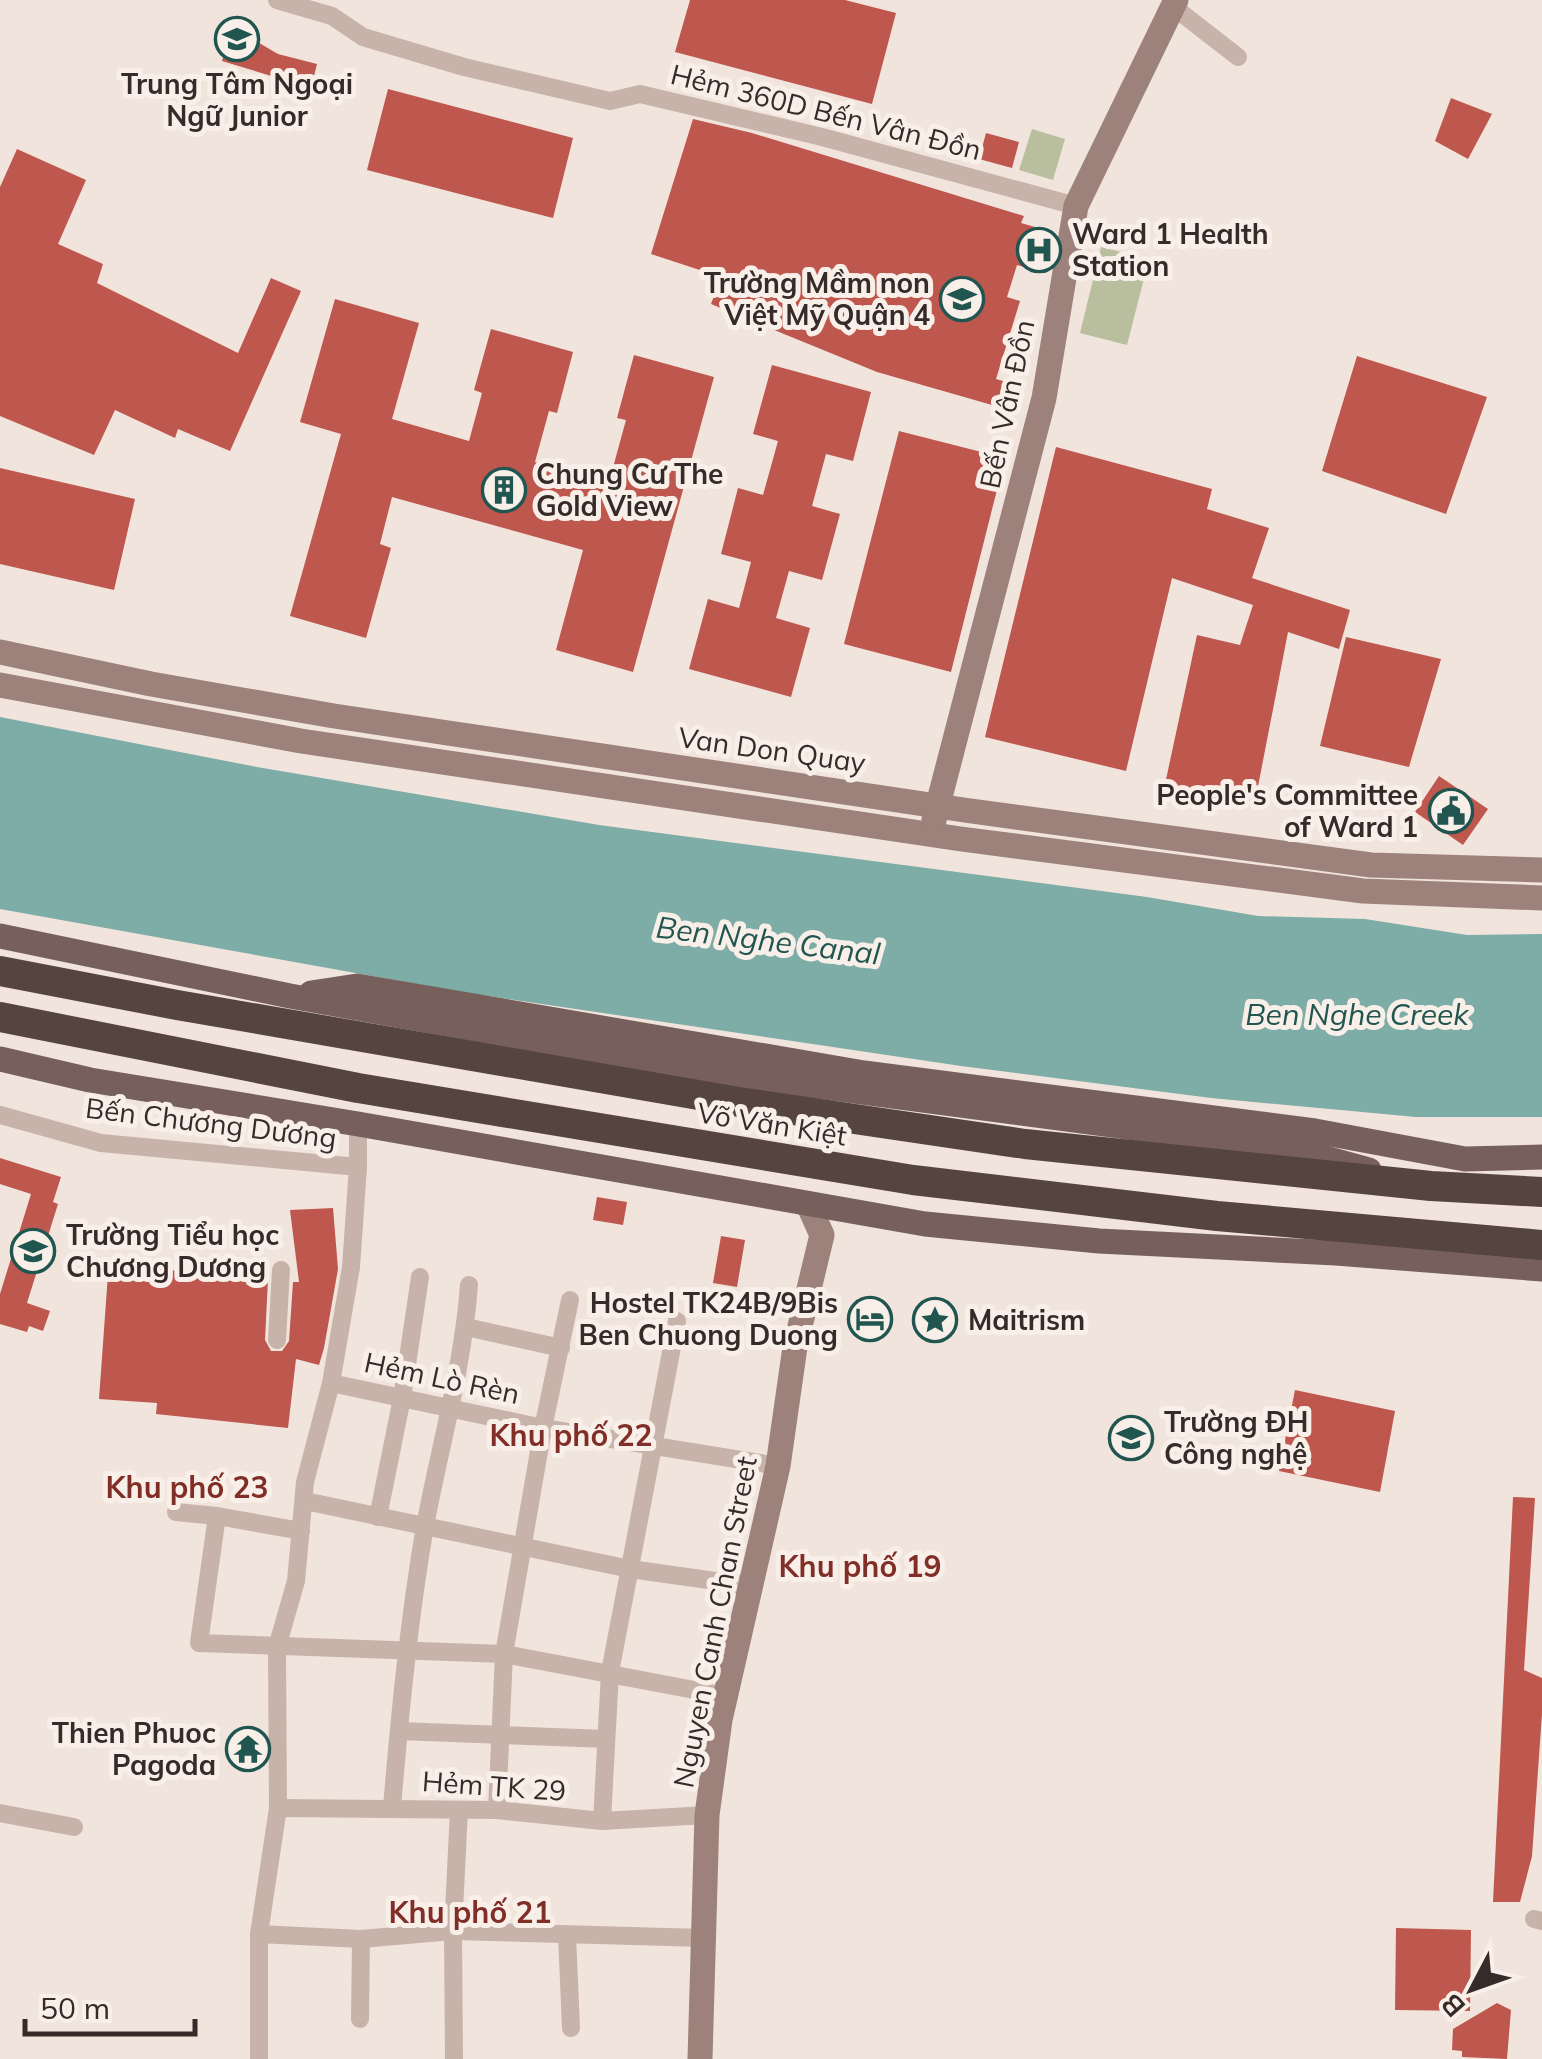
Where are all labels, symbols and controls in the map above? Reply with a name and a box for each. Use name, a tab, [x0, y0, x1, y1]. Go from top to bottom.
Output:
school or university icon: Trung Tâm Ngoại Ngữ Junior	[214, 16, 260, 62]
street label: Hẻm 360D Bến Vân Đồn	[667, 56, 985, 167]
place label: Trung Tâm Ngoại Ngữ Junior	[121, 66, 353, 133]
place label: Ward 1 Health Station	[1072, 216, 1269, 283]
hospital icon: Ward 1 Health Station	[1016, 227, 1062, 273]
place label: Trường Mầm non Việt Mỹ Quận 4	[704, 265, 930, 332]
school or university icon: Trường Mầm non Việt Mỹ Quận 4	[939, 276, 985, 322]
street label: Bến Vân Đồn	[972, 316, 1041, 491]
place label: Chung Cư The Gold View	[536, 456, 723, 523]
building icon: Chung Cư The Gold View	[481, 467, 527, 513]
street label: Van Don Quay	[676, 719, 868, 780]
place label: People's Committee of Ward 1	[1156, 777, 1418, 844]
public building icon: People's Committee of Ward 1	[1428, 788, 1474, 834]
water label: Ben Nghe Canal	[654, 907, 883, 973]
water label: Ben Nghe Creek	[1245, 995, 1470, 1033]
street label: Bến Chương Dương	[84, 1090, 339, 1155]
street label: Võ Văn Kiệt	[695, 1094, 849, 1153]
place label: Trường Tiểu học Chương Dương	[66, 1217, 279, 1284]
school or university icon: Trường Tiểu học Chương Dương	[10, 1228, 56, 1274]
place label: Hostel TK24B/9Bis Ben Chuong Duong	[579, 1285, 838, 1352]
hotel icon: Hostel TK24B/9Bis Ben Chuong Duong	[847, 1296, 893, 1342]
place icon: Maitrism	[912, 1297, 958, 1343]
place label: Maitrism	[968, 1302, 1085, 1337]
street label: Hẻm Lò Rèn	[361, 1344, 523, 1411]
place label: Trường ĐH Công nghệ	[1164, 1404, 1308, 1471]
school or university icon: Trường ĐH Công nghệ	[1108, 1415, 1154, 1461]
district label: Khu phố 22	[490, 1416, 652, 1454]
street label: Nguyen Canh Chan Street	[665, 1453, 764, 1791]
district label: Khu phố 23	[106, 1468, 268, 1506]
district label: Khu phố 19	[779, 1547, 941, 1585]
place label: Thien Phuoc Pagoda	[52, 1715, 216, 1782]
temple icon: Thien Phuoc Pagoda	[225, 1726, 271, 1772]
street label: Hẻm TK 29	[421, 1763, 567, 1808]
district label: Khu phố 21	[389, 1893, 551, 1931]
north arrow	[1422, 1939, 1522, 2039]
scale bar	[25, 1974, 195, 2036]
text: B	[1433, 1987, 1472, 2025]
text: 50 m	[40, 1989, 110, 2027]

